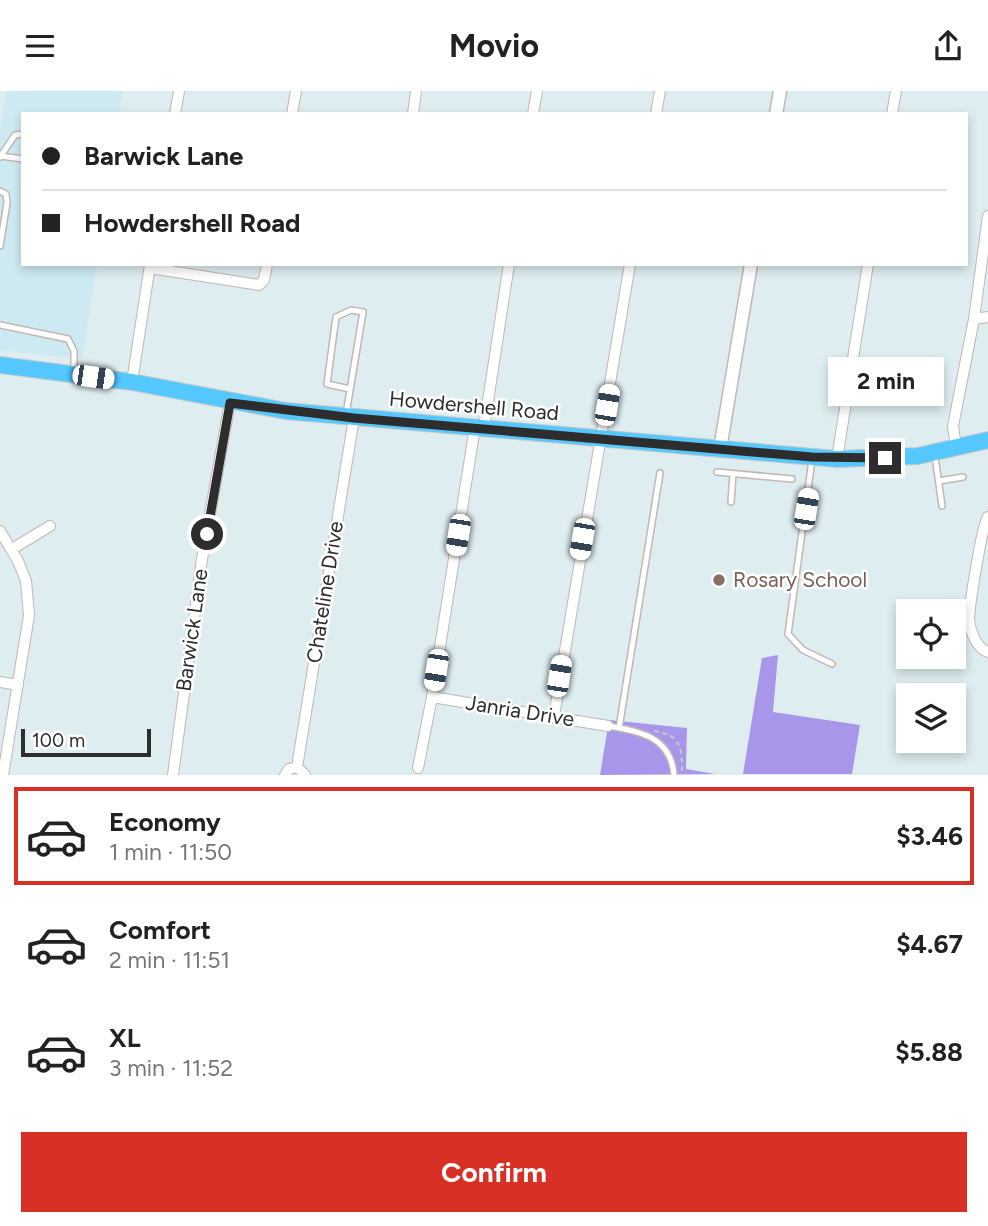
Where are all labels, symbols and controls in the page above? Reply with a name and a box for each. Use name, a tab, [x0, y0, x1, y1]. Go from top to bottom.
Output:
icon: menu	[21, 27, 59, 65]
text: Movio	[449, 27, 539, 65]
icon: share	[929, 27, 967, 65]
text: Barwick Lane	[84, 140, 244, 172]
text: Howdershell Road	[84, 207, 301, 239]
callout: 2 min	[827, 357, 943, 405]
car	[71, 364, 116, 390]
text: 2 min	[857, 367, 915, 395]
car	[594, 382, 621, 428]
street label: Howdershell Road	[388, 386, 560, 425]
route end	[869, 442, 901, 474]
car	[793, 487, 820, 531]
car	[445, 513, 472, 557]
car	[569, 516, 596, 562]
route start	[191, 518, 223, 550]
street label: Chateline Drive	[301, 519, 348, 665]
street label: Barwick Lane	[171, 567, 212, 693]
place label: Rosary School	[733, 567, 867, 592]
marker: Rosary School	[711, 572, 727, 588]
map controls	[896, 599, 966, 753]
button: locate	[896, 599, 966, 669]
car	[423, 648, 450, 692]
car	[546, 654, 573, 698]
button: layers	[896, 683, 966, 753]
street label: Janria Drive	[464, 690, 576, 731]
scale bar	[21, 725, 150, 757]
text: 100 m	[32, 729, 85, 752]
icon: car	[25, 805, 88, 868]
text: Economy	[109, 806, 221, 838]
text: $3.46	[896, 820, 963, 852]
text: 1 min · 11:50	[109, 838, 232, 866]
icon: car	[25, 913, 88, 976]
text: Comfort	[109, 914, 211, 946]
text: $4.67	[896, 928, 963, 960]
text: 2 min · 11:51	[109, 946, 230, 974]
icon: car	[25, 1021, 88, 1084]
text: XL	[109, 1022, 141, 1054]
text: $5.88	[895, 1036, 963, 1068]
text: 3 min · 11:52	[109, 1054, 233, 1082]
button: Confirm	[21, 1132, 967, 1212]

